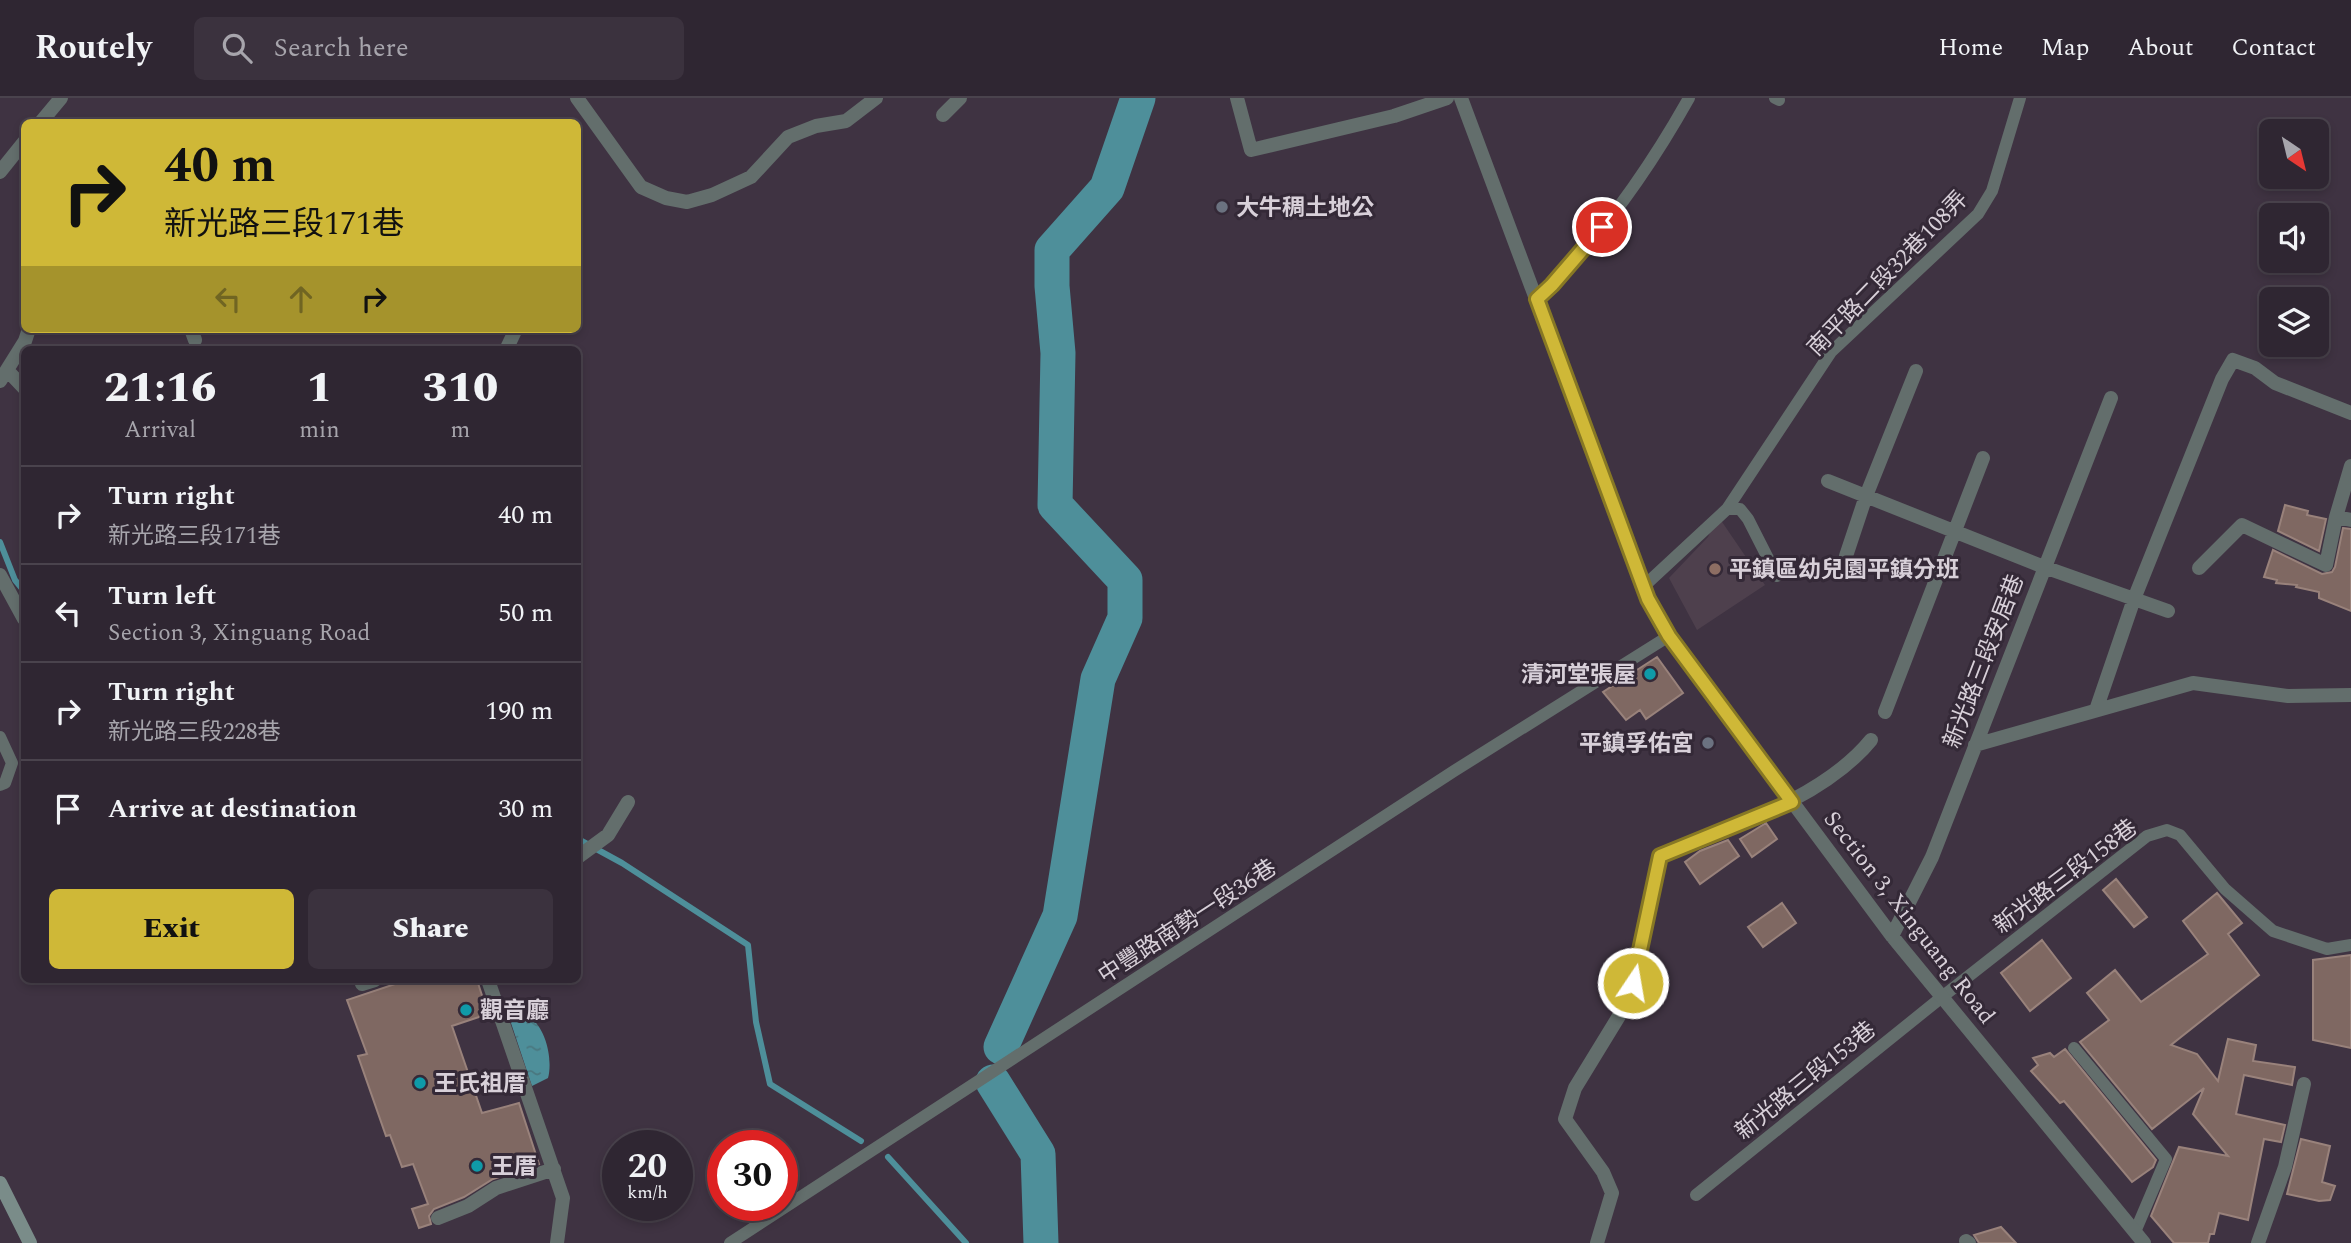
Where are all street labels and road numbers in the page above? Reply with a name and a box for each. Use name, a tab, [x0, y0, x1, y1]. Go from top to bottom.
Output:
street label: 南平路二段32巷108弄	[1800, 183, 1977, 365]
street label: 新光路三段安居巷	[1935, 569, 2034, 754]
street label: Section 3, Xinguang Road	[1814, 804, 2003, 1032]
street label: 新光路三段158巷	[1986, 811, 2145, 943]
street label: 中豐路南勢一段36巷	[1091, 851, 1284, 993]
street label: 新光路三段153巷	[1728, 1013, 1884, 1149]

